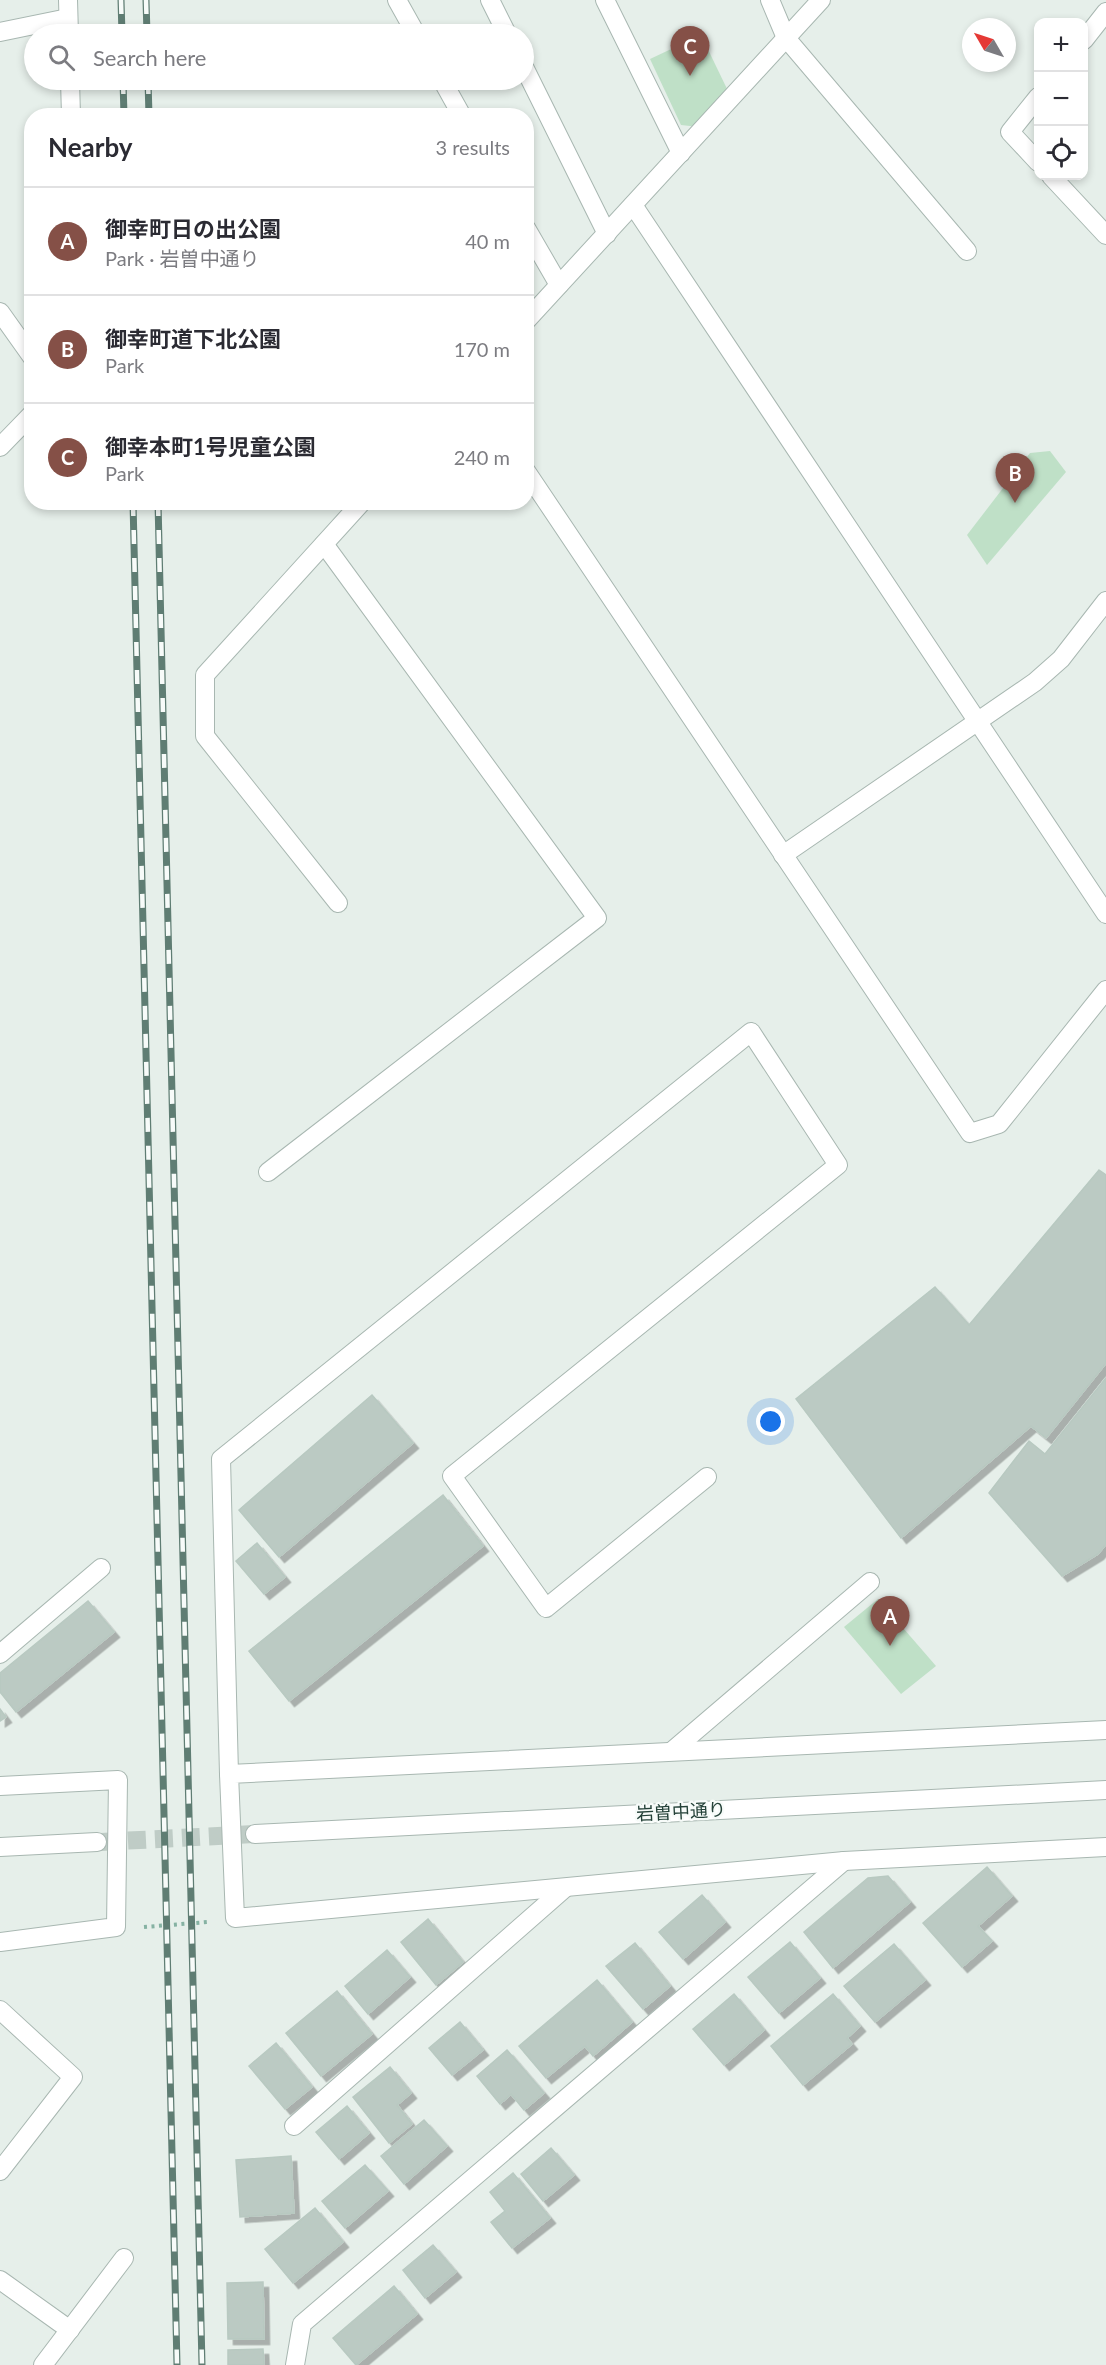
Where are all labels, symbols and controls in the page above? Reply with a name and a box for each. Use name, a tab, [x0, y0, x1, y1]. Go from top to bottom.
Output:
north arrow	[962, 18, 1016, 72]
map controls	[1034, 18, 1088, 180]
button: +	[1034, 18, 1088, 72]
search box	[24, 24, 534, 90]
pin: C	[670, 26, 710, 76]
icon: search	[45, 41, 78, 74]
text: Search here	[93, 44, 206, 71]
button: −	[1034, 72, 1088, 126]
button: locate	[1034, 126, 1088, 180]
text: Nearby	[48, 131, 133, 163]
text: 3 results	[435, 135, 510, 159]
text: 御幸町日の出公園	[105, 215, 281, 242]
text: A	[61, 229, 74, 253]
text: 40 m	[465, 229, 510, 253]
text: Park · 岩曽中通り	[105, 246, 260, 270]
text: 御幸町道下北公園	[105, 325, 281, 352]
text: B	[61, 337, 74, 361]
text: 170 m	[454, 337, 510, 361]
text: Park	[105, 353, 144, 377]
text: 御幸本町1号児童公園	[105, 433, 316, 460]
text: C	[61, 445, 74, 469]
text: 240 m	[454, 445, 510, 469]
pin: B	[996, 454, 1034, 503]
text: Park	[105, 461, 144, 485]
your location	[756, 1407, 785, 1436]
pin: A	[870, 1596, 910, 1646]
street label: 岩曽中通り	[635, 1798, 726, 1824]

